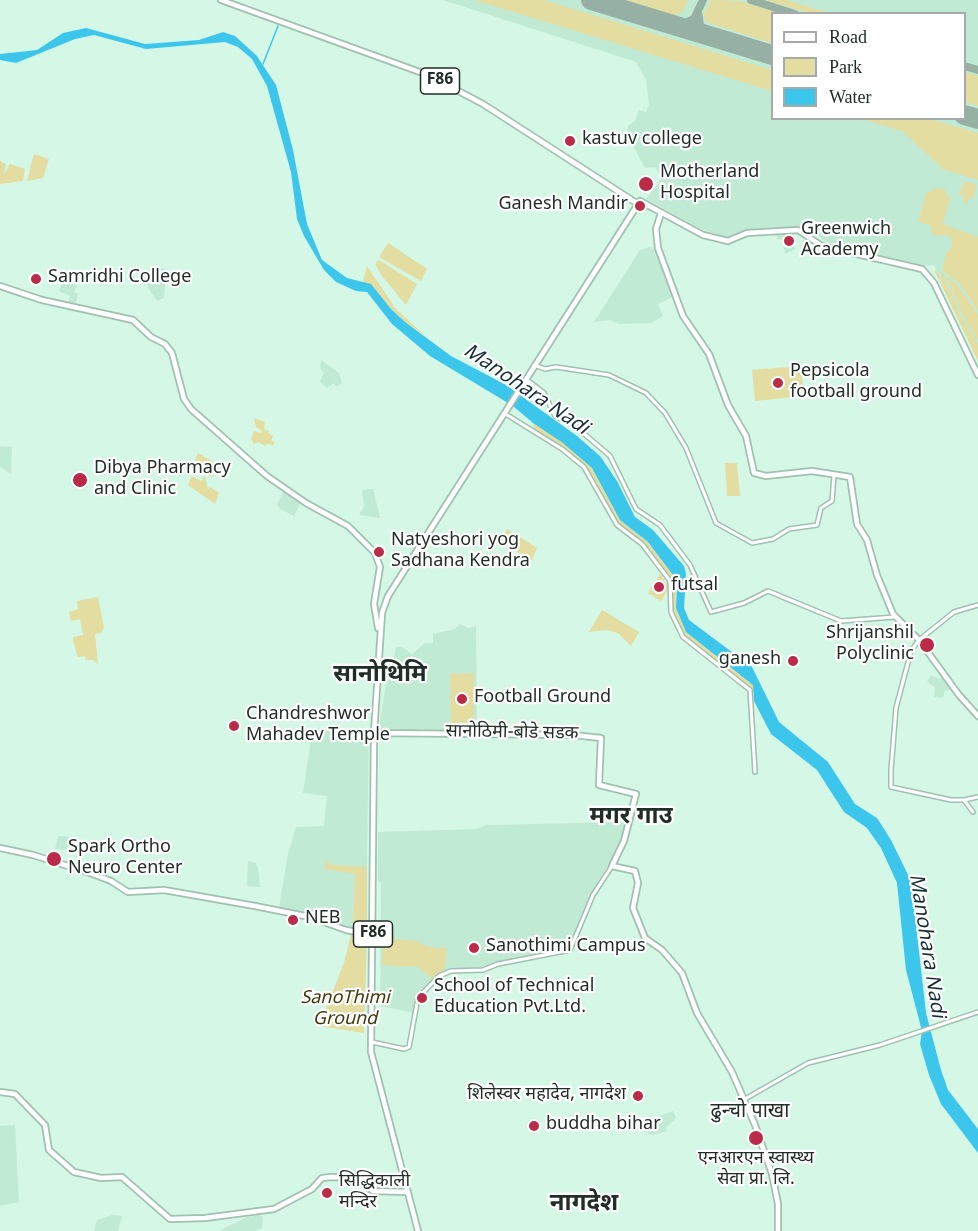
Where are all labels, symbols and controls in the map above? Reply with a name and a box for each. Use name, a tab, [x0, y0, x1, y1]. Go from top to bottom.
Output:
legend	[771, 12, 966, 120]
text: Road	[829, 27, 867, 47]
text: Park	[829, 57, 862, 77]
road number: F86	[420, 68, 460, 94]
text: Water	[829, 87, 872, 107]
place label: kastuv college	[582, 130, 702, 152]
marker: kastuv college	[563, 134, 577, 148]
place label: Motherland Hospital	[660, 163, 759, 206]
marker: Motherland Hospital	[637, 175, 655, 193]
place label: Ganesh Mandir	[498, 195, 628, 217]
marker: Ganesh Mandir	[633, 199, 647, 213]
place label: Greenwich Academy	[801, 220, 891, 262]
marker: Greenwich Academy	[782, 234, 796, 248]
place label: Samridhi College	[48, 268, 191, 290]
marker: Samridhi College	[29, 272, 43, 286]
water label: Manohara Nadi	[458, 340, 592, 442]
place label: Pepsicola football ground	[790, 362, 922, 404]
marker: Pepsicola football ground	[771, 376, 785, 390]
place label: Dibya Pharmacy and Clinic	[94, 459, 231, 502]
marker: Dibya Pharmacy and Clinic	[71, 471, 89, 489]
place label: Natyeshori yog Sadhana Kendra	[391, 531, 530, 574]
marker: Natyeshori yog Sadhana Kendra	[372, 545, 386, 559]
place label: futsal	[671, 576, 718, 598]
marker: futsal	[652, 580, 666, 594]
place label: Shrijanshil Polyclinic	[826, 624, 914, 666]
marker: Shrijanshil Polyclinic	[918, 636, 936, 654]
place label: ganesh	[719, 650, 781, 672]
marker: ganesh	[786, 654, 800, 668]
district label: सानोथिमि	[333, 663, 427, 691]
place label: Football Ground	[474, 688, 611, 710]
marker: Football Ground	[455, 692, 469, 706]
place label: Chandreshwor Mahadev Temple	[246, 705, 390, 748]
marker: Chandreshwor Mahadev Temple	[227, 719, 241, 733]
street label: सानोठिमी-बोडे सडक	[445, 722, 579, 746]
district label: मगर गाउ	[589, 805, 673, 833]
place label: Spark Ortho Neuro Center	[68, 838, 182, 880]
marker: Spark Ortho Neuro Center	[45, 850, 63, 868]
water label: Manohara Nadi	[902, 872, 948, 1020]
place label: NEB	[305, 909, 340, 931]
marker: NEB	[286, 913, 300, 927]
road number: F86	[354, 921, 392, 947]
place label: Sanothimi Campus	[486, 937, 646, 959]
marker: Sanothimi Campus	[467, 941, 481, 955]
place label: School of Technical Education Pvt.Ltd.	[434, 977, 594, 1020]
park label: SanoThimi Ground	[300, 989, 390, 1032]
marker: School of Technical Education Pvt.Ltd.	[415, 991, 429, 1005]
place label: शिलेस्वर महादेव, नागदेश	[467, 1085, 626, 1107]
marker: शिलेस्वर महादेव, नागदेश	[631, 1089, 645, 1103]
district label: ढुन्चो पाखा	[711, 1101, 789, 1125]
place label: buddha bihar	[546, 1115, 661, 1137]
marker: buddha bihar	[527, 1119, 541, 1133]
marker: एनआरएन स्वास्थ्य सेवा प्रा. लि.	[747, 1129, 765, 1147]
place label: एनआरएन स्वास्थ्य सेवा प्रा. लि.	[698, 1149, 814, 1192]
place label: सिद्धिकाली मन्दिर	[339, 1172, 410, 1214]
marker: सिद्धिकाली मन्दिर	[320, 1186, 334, 1200]
district label: नागदेश	[550, 1192, 618, 1220]

